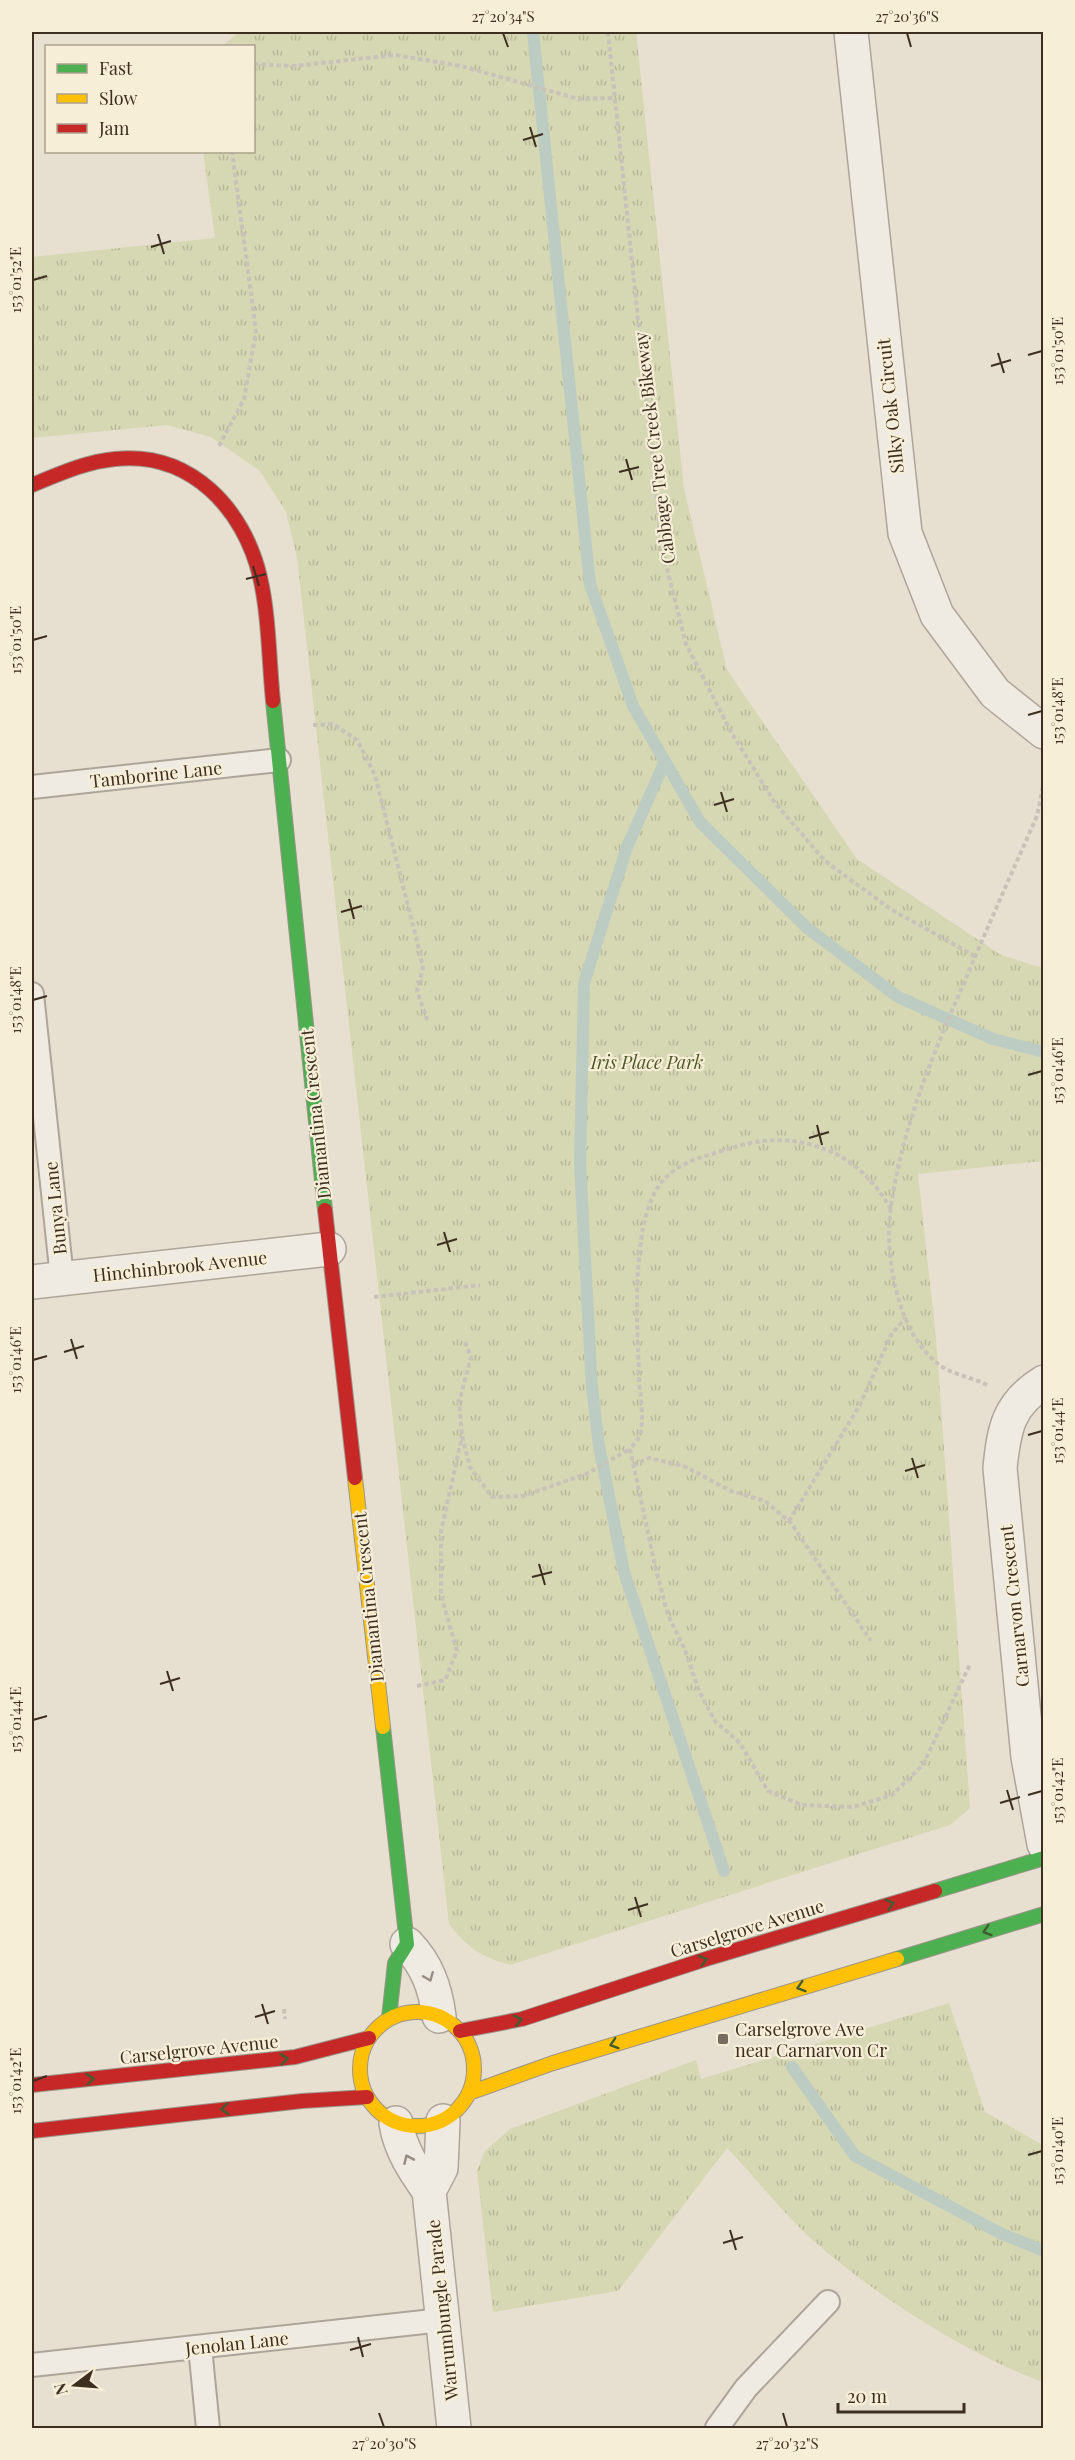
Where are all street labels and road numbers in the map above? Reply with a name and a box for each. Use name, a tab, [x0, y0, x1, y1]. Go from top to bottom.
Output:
street label: Cabbage Tree Creek Bikeway	[628, 331, 680, 565]
street label: Silky Oak Circuit	[871, 337, 909, 475]
street label: Tamborine Lane	[89, 755, 223, 793]
street label: Diamantina Crescent	[294, 1027, 336, 1200]
street label: Bunya Lane	[38, 1160, 72, 1256]
street label: Hinchinbrook Avenue	[92, 1245, 268, 1287]
street label: Diamantina Crescent	[347, 1510, 389, 1683]
street label: Carnarvon Crescent	[993, 1523, 1034, 1688]
street label: Carselgrove Avenue	[667, 1893, 827, 1963]
street label: Carselgrove Avenue	[118, 2029, 280, 2069]
street label: Warrumbungle Parade	[421, 2218, 464, 2403]
street label: Jenolan Lane	[183, 2326, 290, 2360]

